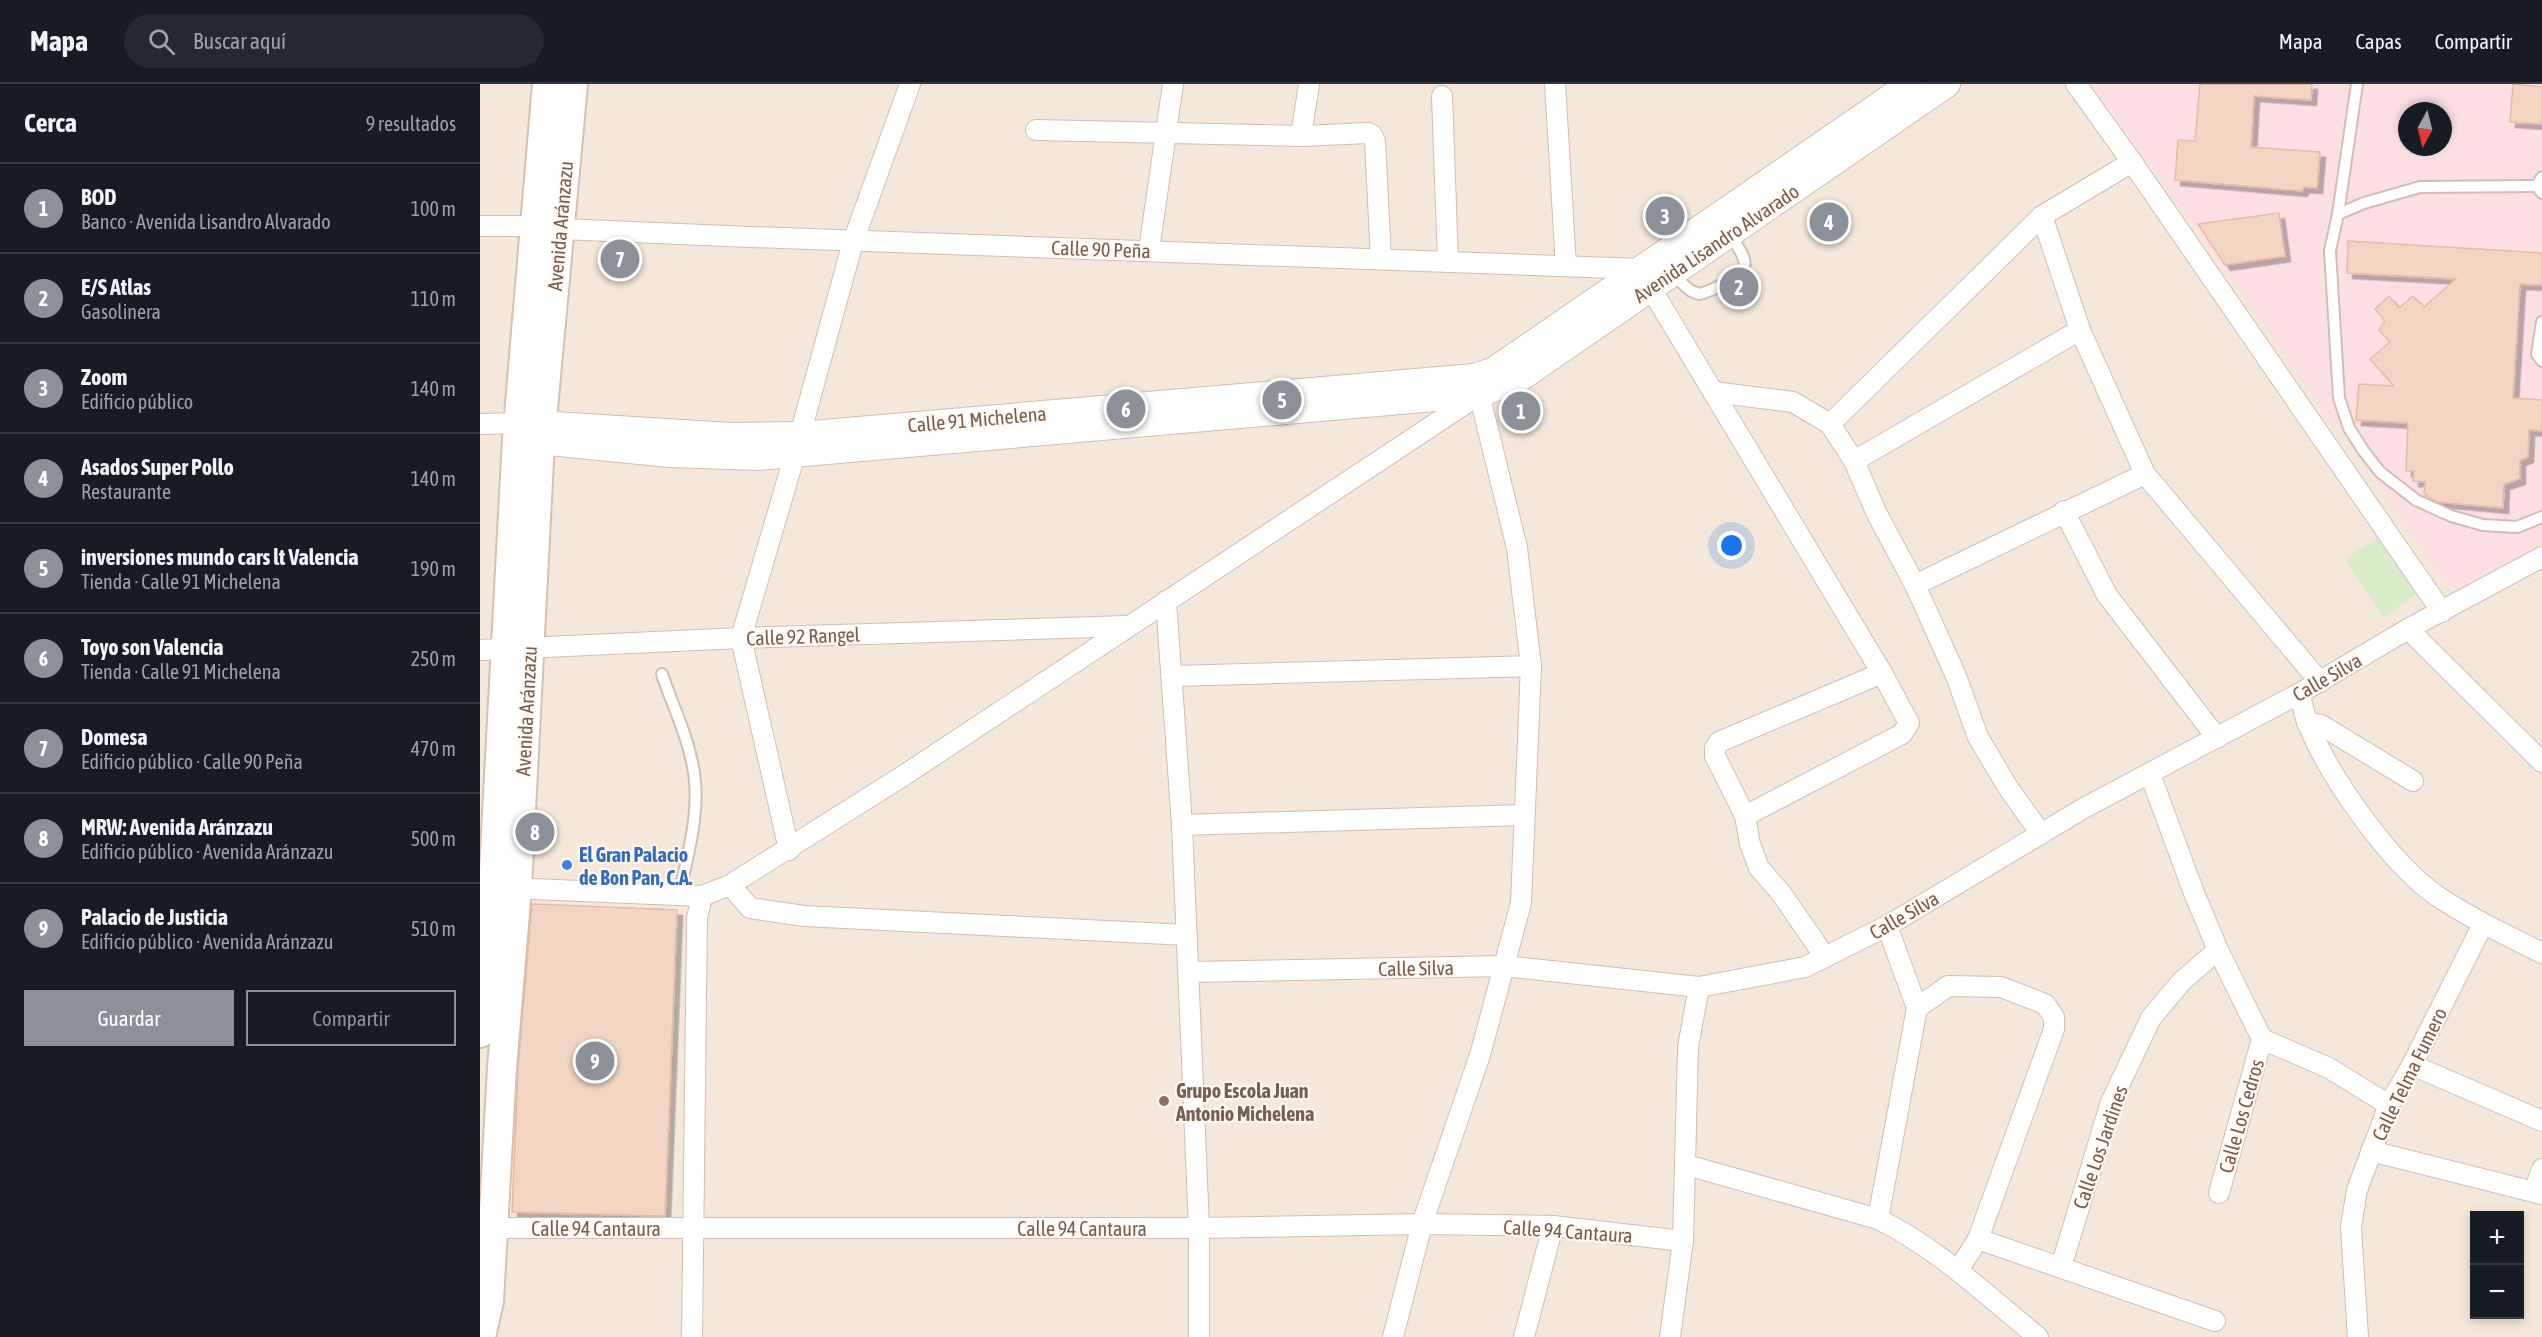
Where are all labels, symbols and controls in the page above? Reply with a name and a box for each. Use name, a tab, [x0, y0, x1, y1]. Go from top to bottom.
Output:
search box	[124, 14, 544, 68]
text: Mapa	[30, 25, 88, 57]
icon: search	[145, 25, 178, 58]
text: Buscar aquí	[193, 28, 286, 54]
text: Mapa	[2279, 29, 2322, 53]
text: Capas	[2355, 29, 2402, 53]
text: Compartir	[2435, 29, 2512, 53]
north arrow	[2398, 102, 2452, 156]
text: Cerca	[24, 108, 77, 138]
text: 9 resultados	[366, 112, 456, 135]
street label: Avenida Aránzazu	[543, 160, 577, 292]
street label: Avenida Lisandro Alvarado	[1629, 179, 1803, 307]
text: BOD	[81, 184, 117, 210]
pin: 3	[1646, 194, 1684, 238]
text: 1	[39, 197, 48, 220]
text: 100 m	[411, 197, 456, 220]
pin: 4	[1810, 200, 1848, 244]
text: Banco · Avenida Lisandro Alvarado	[81, 210, 331, 233]
pin: 7	[600, 236, 640, 282]
street label: Calle 90 Peña	[1051, 236, 1151, 262]
pin: 2	[1720, 264, 1758, 310]
text: E/S Atlas	[81, 274, 151, 300]
text: 2	[39, 287, 48, 310]
text: 110 m	[411, 287, 456, 310]
text: Gasolinera	[81, 300, 161, 323]
text: Zoom	[81, 364, 127, 390]
text: 3	[39, 377, 48, 400]
text: 140 m	[411, 377, 456, 400]
pin: 5	[1262, 378, 1302, 422]
pin: 6	[1106, 386, 1146, 432]
pin: 1	[1502, 388, 1540, 434]
text: Edificio público	[81, 390, 193, 413]
street label: Calle 91 Michelena	[907, 401, 1047, 437]
text: Asados Super Pollo	[81, 454, 234, 480]
text: 4	[39, 467, 48, 490]
text: 140 m	[411, 467, 456, 490]
text: Restaurante	[81, 480, 171, 503]
your location	[1717, 531, 1746, 560]
text: inversiones mundo cars lt Valencia	[81, 544, 358, 570]
text: 5	[39, 557, 48, 580]
text: 190 m	[411, 557, 456, 580]
text: Tienda · Calle 91 Michelena	[81, 570, 281, 593]
street label: Calle 92 Rangel	[746, 622, 861, 649]
text: Toyo son Valencia	[81, 634, 224, 660]
street label: Avenida Aránzazu	[511, 645, 541, 777]
text: 6	[39, 647, 48, 670]
text: 250 m	[411, 647, 456, 670]
street label: Calle Silva	[2288, 648, 2366, 706]
text: Tienda · Calle 91 Michelena	[81, 660, 281, 683]
text: Domesa	[81, 724, 147, 750]
text: 7	[39, 737, 48, 760]
text: 470 m	[411, 737, 456, 760]
text: Edificio público · Calle 90 Peña	[81, 750, 303, 773]
pin: 8	[516, 810, 554, 855]
text: MRW: Avenida Aránzazu	[81, 814, 273, 840]
text: 8	[39, 827, 48, 850]
text: 500 m	[411, 827, 456, 850]
text: Edificio público · Avenida Aránzazu	[81, 840, 333, 863]
place label: El Gran Palacio de Bon Pan, C.A.	[579, 843, 693, 889]
marker: El Gran Palacio de Bon Pan, C.A.	[560, 858, 574, 872]
street label: Calle Silva	[1865, 886, 1943, 944]
text: Palacio de Justicia	[81, 904, 228, 930]
text: 9	[39, 917, 48, 940]
text: 510 m	[411, 917, 456, 940]
text: Edificio público · Avenida Aránzazu	[81, 930, 333, 953]
street label: Calle Silva	[1378, 956, 1454, 980]
button: Guardar	[24, 990, 234, 1046]
button: Compartir	[246, 990, 456, 1046]
street label: Calle Telma Fumero	[2367, 1004, 2451, 1144]
pin: 9	[576, 1038, 614, 1084]
street label: Calle Los Cedros	[2214, 1056, 2268, 1176]
place label: Grupo Escola Juan Antonio Michelena	[1175, 1079, 1314, 1125]
street label: Calle Los Jardines	[2068, 1082, 2132, 1212]
marker: Grupo Escola Juan Antonio Michelena	[1157, 1094, 1171, 1108]
map controls	[2470, 1211, 2524, 1319]
button: +	[2470, 1211, 2524, 1265]
street label: Calle 94 Cantaura	[1503, 1215, 1633, 1247]
street label: Calle 94 Cantaura	[531, 1217, 661, 1240]
street label: Calle 94 Cantaura	[1017, 1217, 1147, 1240]
button: −	[2470, 1265, 2524, 1319]

